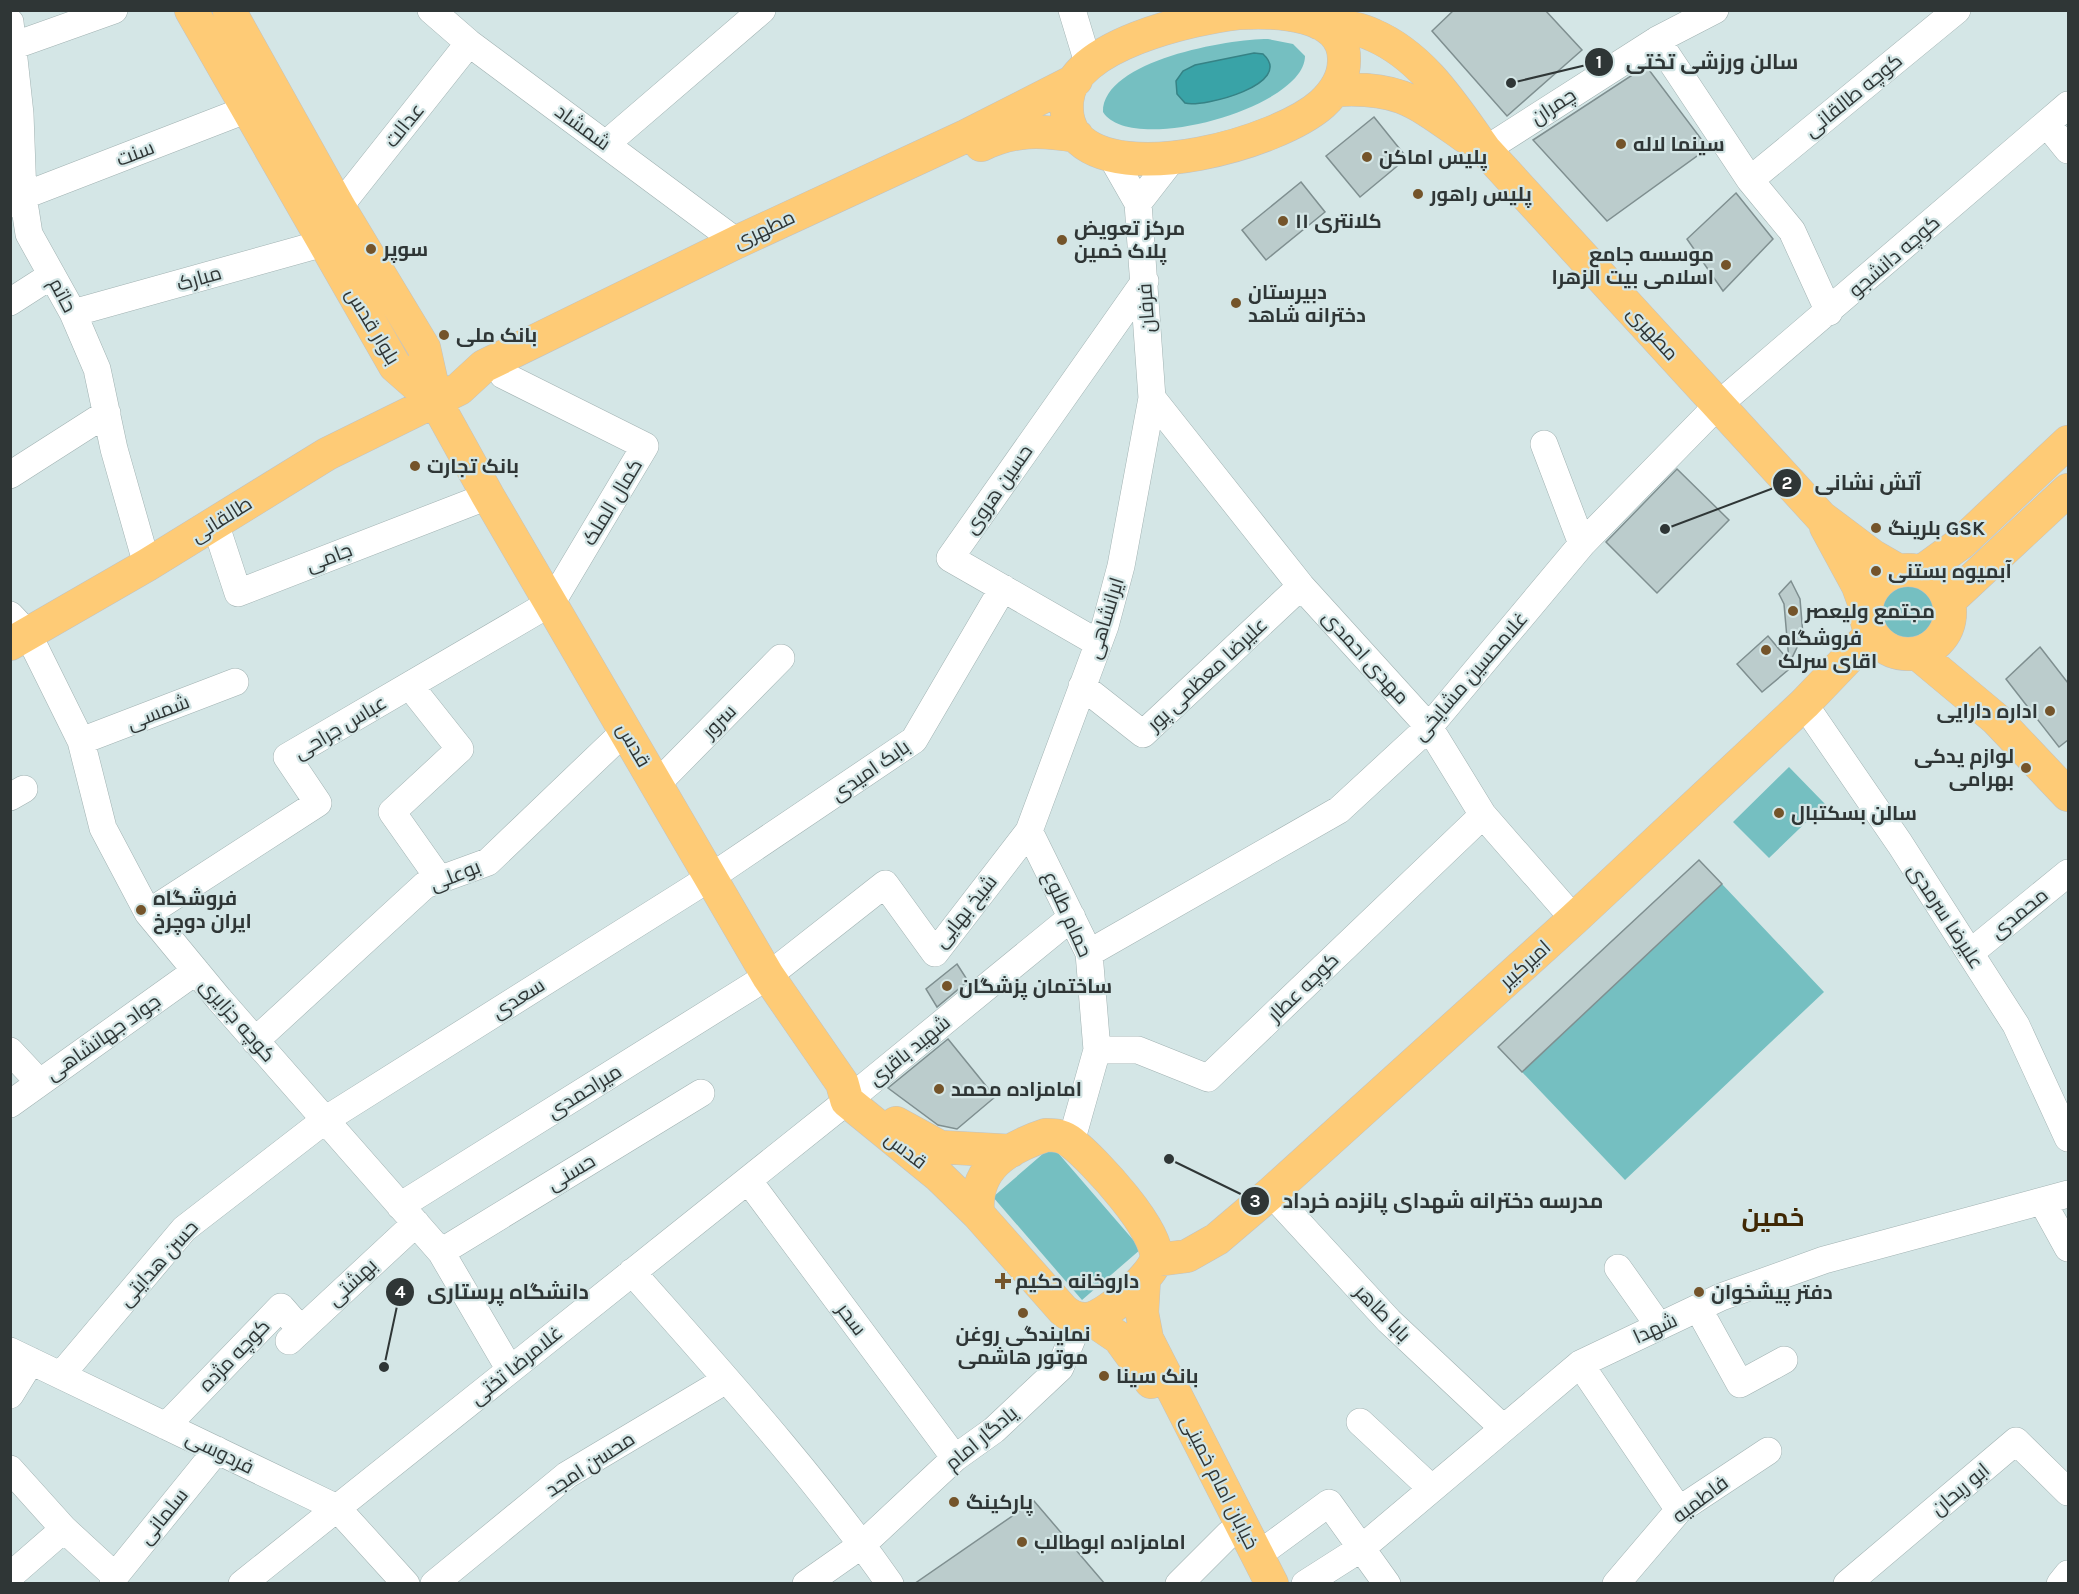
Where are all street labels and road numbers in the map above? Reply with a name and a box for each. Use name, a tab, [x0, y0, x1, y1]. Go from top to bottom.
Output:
street label: کوچه طالقانی	[1800, 49, 1908, 143]
street label: چمران	[1526, 83, 1581, 130]
street label: عدالت	[380, 99, 429, 152]
street label: شمشاد	[551, 100, 615, 155]
street label: سنت	[113, 136, 157, 171]
street label: مطهری	[730, 205, 799, 255]
street label: کوچه دانشجو	[1844, 211, 1945, 303]
street label: مبارک	[174, 261, 224, 296]
street label: حاتم	[42, 274, 81, 317]
street label: فرفان	[1133, 282, 1161, 333]
street label: بلوار قدس	[340, 284, 404, 369]
street label: مطهری	[1622, 302, 1683, 366]
street label: حسین هروی	[959, 440, 1038, 539]
street label: کمال الملک	[578, 455, 648, 550]
street label: طالقانی	[186, 492, 257, 548]
street label: جامی	[303, 538, 356, 578]
street label: ایرانشاهی	[1082, 575, 1130, 662]
street label: مهدی احمدی	[1317, 606, 1414, 710]
street label: غلامحسین مشایخی	[1408, 607, 1533, 746]
street label: علیرضا معظمی پور	[1142, 613, 1273, 737]
street label: شمسی	[124, 690, 193, 736]
street label: عباس جراحی	[290, 691, 391, 765]
street label: سرور	[697, 700, 741, 744]
street label: قدس	[611, 719, 655, 772]
street label: بابک امیدی	[827, 735, 914, 807]
street label: بوعلی	[427, 855, 484, 897]
street label: علیرضا سرمدی	[1902, 859, 1988, 974]
street label: حمام طلوع	[1037, 868, 1097, 961]
street label: شیخ بهایی	[929, 870, 1003, 954]
street label: محمدی	[1986, 883, 2053, 944]
street label: امیرکبیر	[1494, 936, 1555, 994]
street label: کوچه عطار	[1262, 948, 1344, 1028]
street label: سعدی	[488, 973, 549, 1024]
street label: کوچه جزایری	[194, 974, 280, 1067]
street label: جواد جهانشاهی	[42, 989, 166, 1086]
street label: شهید باقری	[864, 1010, 955, 1091]
street label: میراحمدی	[543, 1060, 626, 1124]
street label: قدس	[879, 1127, 931, 1175]
street label: حسنی	[543, 1149, 600, 1197]
street label: حسن هدایتی	[114, 1216, 204, 1312]
street label: بهشتی	[323, 1254, 383, 1312]
street label: بابا طاهر	[1349, 1279, 1415, 1346]
street label: سحر	[831, 1298, 871, 1340]
street label: شهدا	[1630, 1308, 1681, 1349]
street label: کوچه مژده	[194, 1314, 275, 1397]
street label: غلامرضا تختی	[466, 1321, 568, 1410]
street label: یادگار امام	[941, 1401, 1024, 1477]
street label: خیابان امام خمینی	[1174, 1411, 1263, 1554]
street label: فردوسی	[182, 1426, 258, 1480]
street label: محسن امجد	[541, 1427, 640, 1503]
street label: ابو ریحان	[1927, 1458, 1995, 1521]
street label: فاطمیه	[1668, 1471, 1733, 1528]
street label: سلمانی	[134, 1484, 194, 1549]

